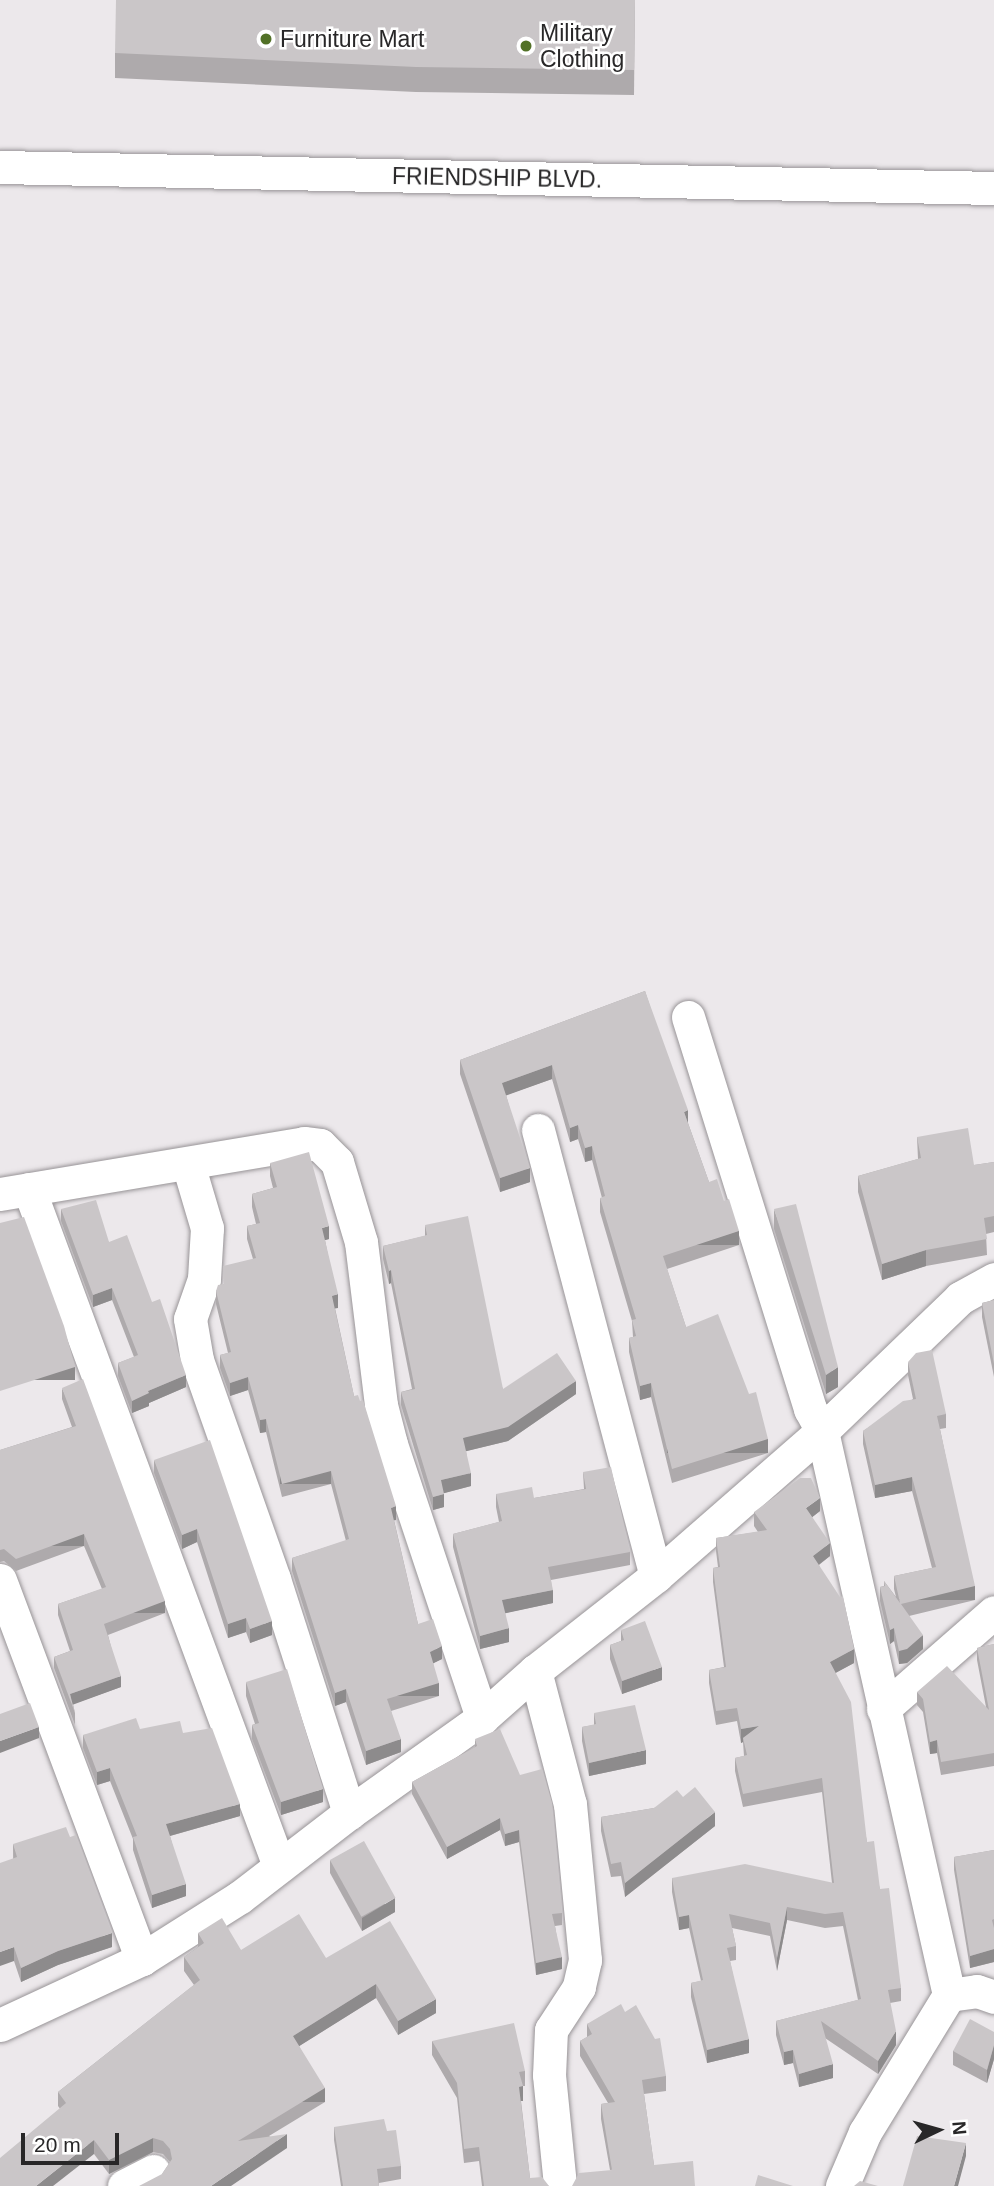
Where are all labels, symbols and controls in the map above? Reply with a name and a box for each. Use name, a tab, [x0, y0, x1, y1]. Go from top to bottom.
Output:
place label: Military Clothing	[540, 19, 624, 73]
place label: Furniture Mart	[280, 25, 424, 53]
marker: Furniture Mart	[258, 31, 274, 47]
marker: Military Clothing	[518, 38, 534, 54]
street label: FRIENDSHIP BLVD.	[392, 162, 602, 194]
north arrow	[903, 2095, 973, 2165]
scale bar	[24, 2120, 122, 2164]
text: N	[948, 2120, 970, 2136]
text: 20 m	[34, 2133, 81, 2156]

